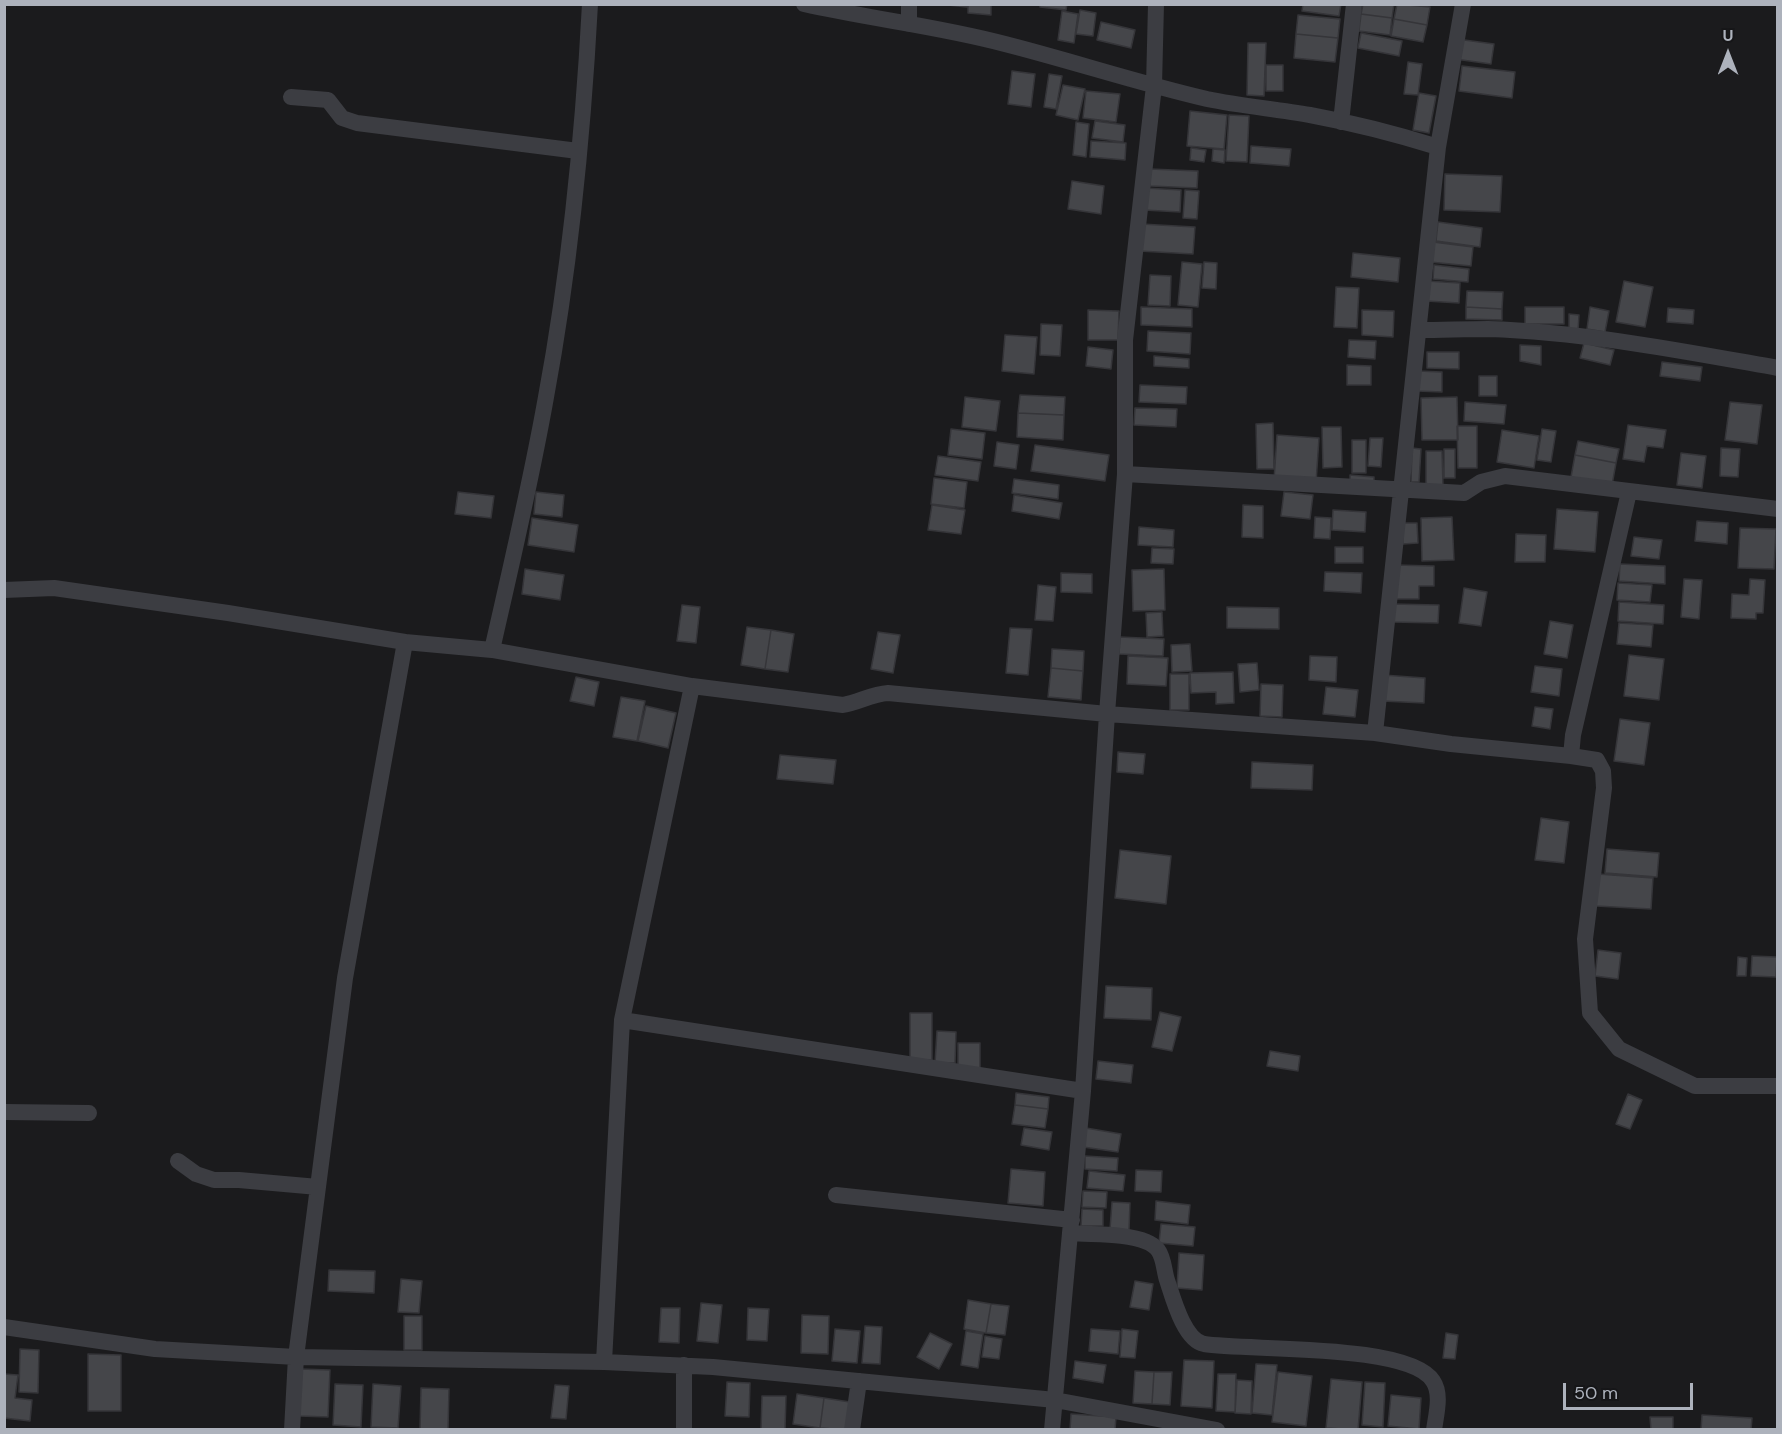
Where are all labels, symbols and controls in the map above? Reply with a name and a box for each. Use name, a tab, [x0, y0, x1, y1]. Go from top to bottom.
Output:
north arrow	[1698, 24, 1758, 84]
text: U	[1723, 25, 1733, 46]
scale bar	[1566, 1371, 1696, 1409]
text: 50 m	[1574, 1381, 1618, 1405]

